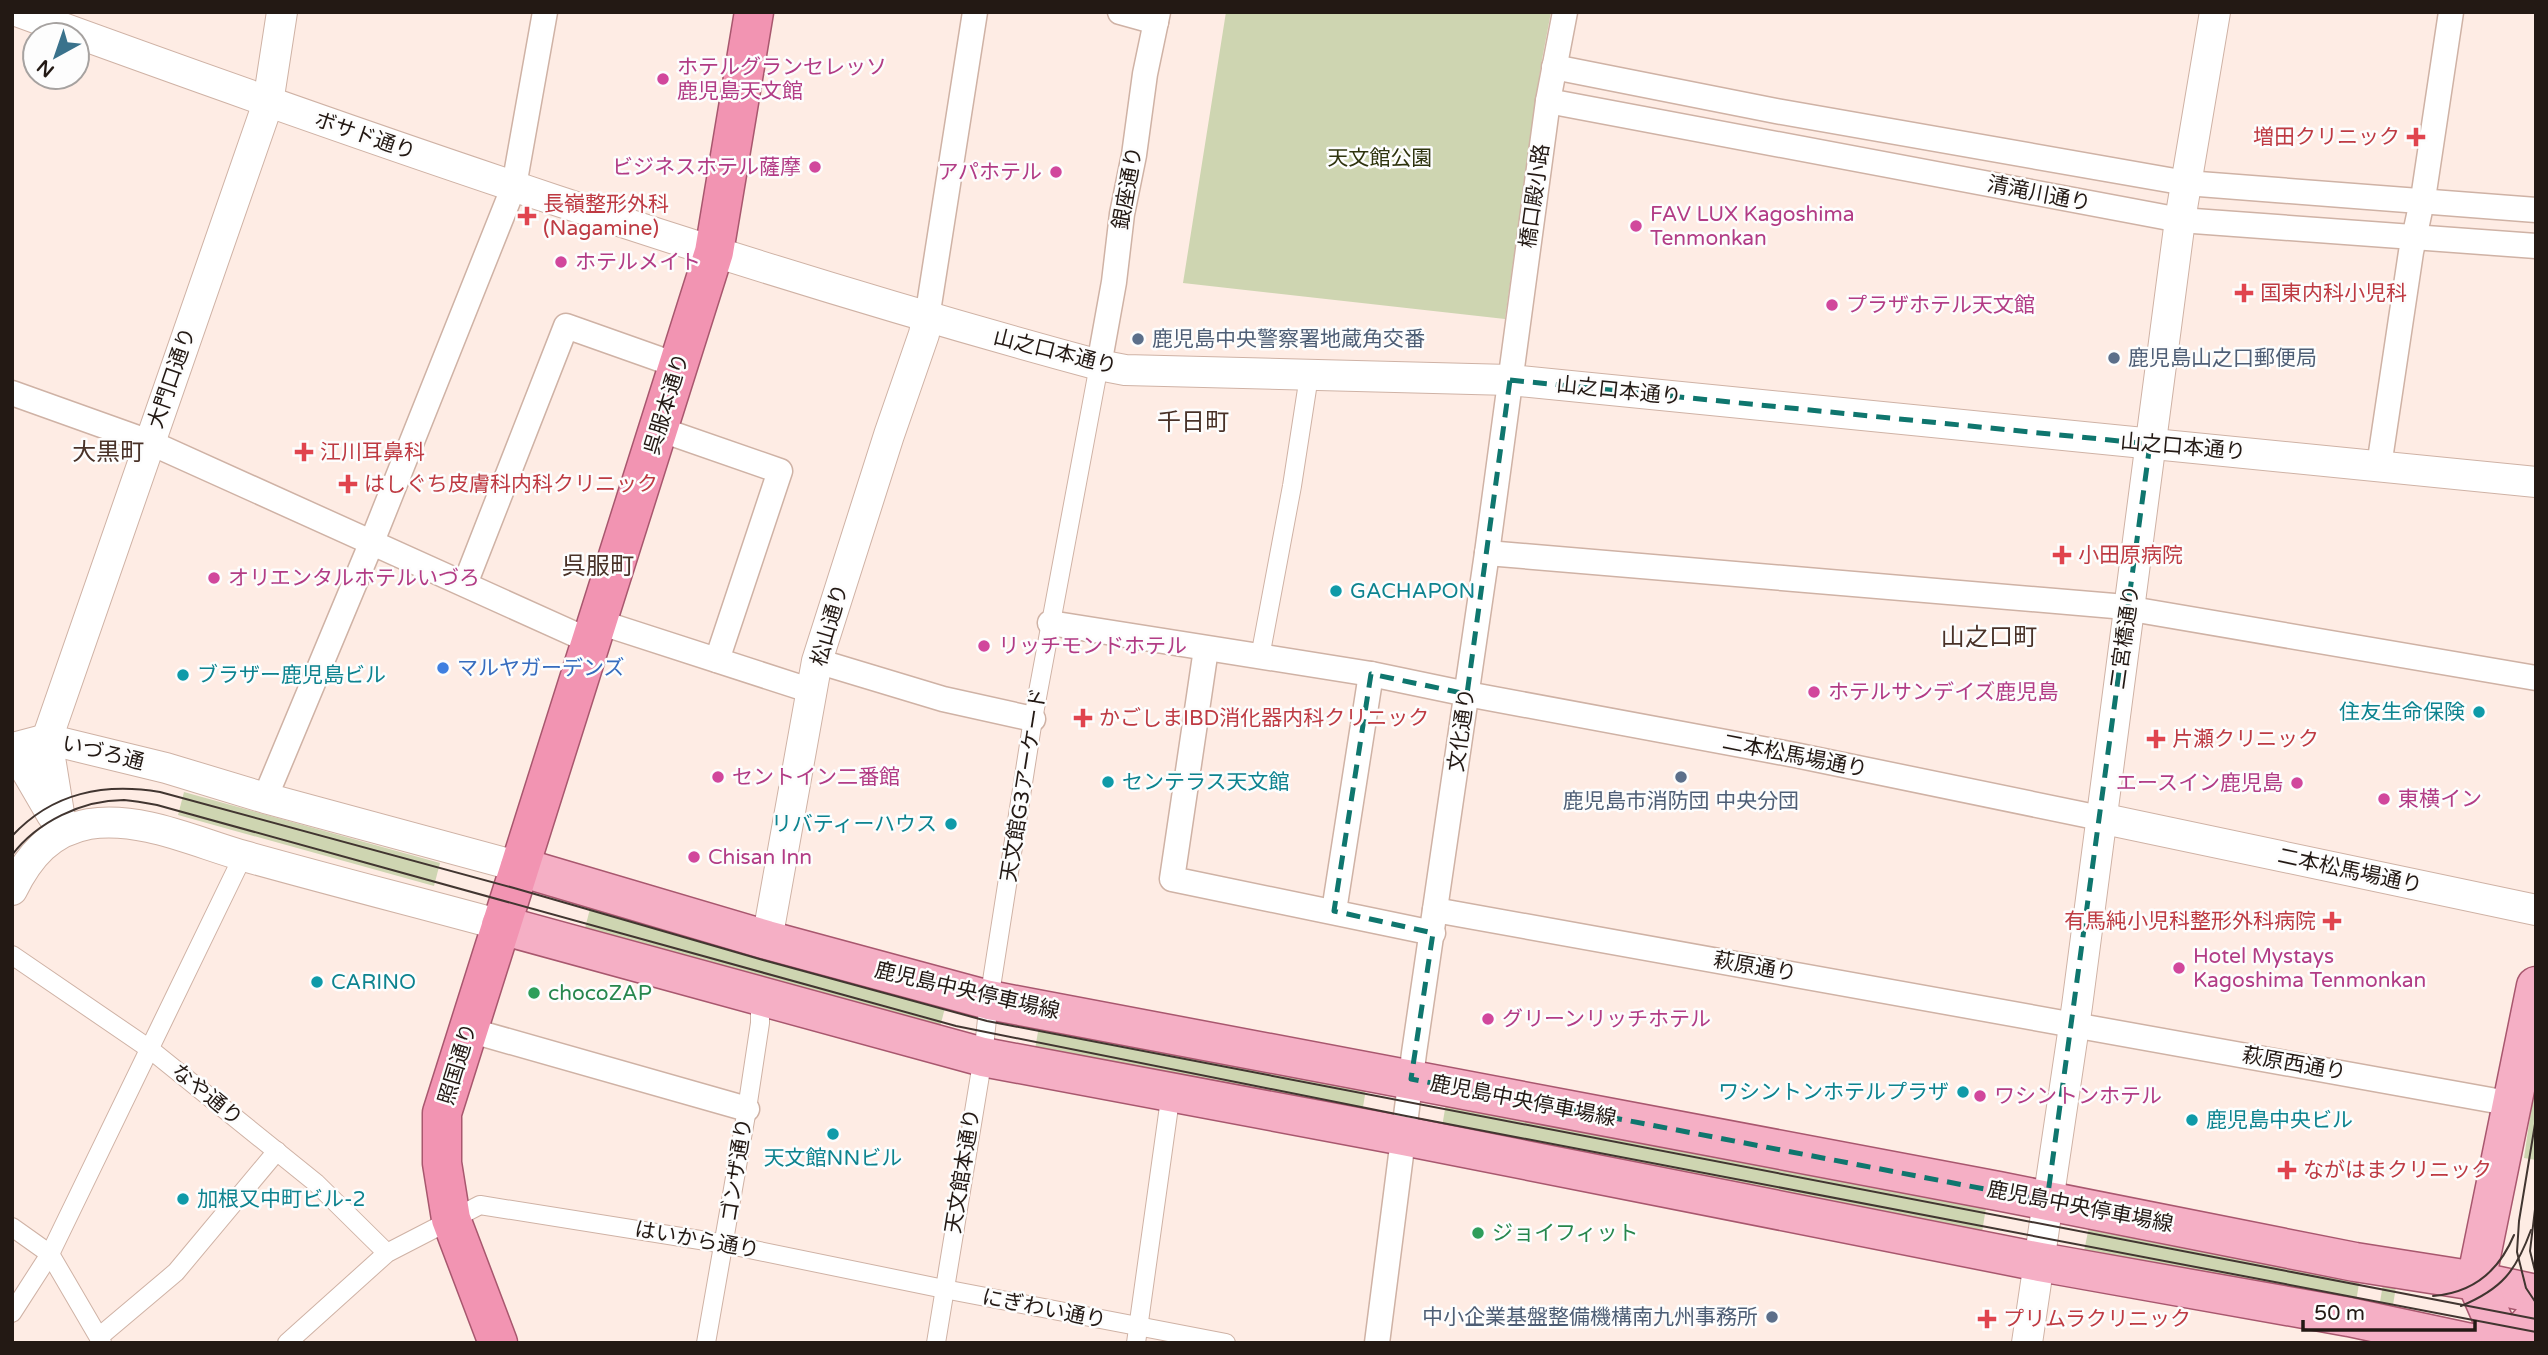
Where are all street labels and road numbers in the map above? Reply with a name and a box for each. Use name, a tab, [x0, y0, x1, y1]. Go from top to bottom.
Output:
street label: ボサド通り	[311, 107, 419, 165]
street label: 橋口殿小路	[1515, 142, 1555, 250]
street label: 銀座通り	[1108, 144, 1148, 232]
street label: 清滝川通り	[1985, 172, 2093, 216]
street label: 大門口通り	[143, 324, 201, 432]
street label: 山之口本通り	[991, 325, 1119, 379]
street label: 呉服本通り	[640, 350, 694, 458]
street label: 山之口本通り	[1555, 372, 1683, 410]
street label: 山之口本通り	[2119, 429, 2247, 465]
street label: 松山通り	[806, 581, 854, 669]
street label: 二宮橋通り	[2105, 583, 2145, 691]
street label: 天文館G3アーケード	[996, 686, 1052, 884]
street label: 文化通り	[1444, 687, 1480, 773]
street label: 二本松馬場通り	[1720, 730, 1870, 782]
street label: いづろ通	[59, 731, 147, 775]
street label: 二本松馬場通り	[2276, 843, 2424, 899]
street label: 萩原通り	[1711, 947, 1799, 987]
street label: 鹿児島中央停車場線	[872, 958, 1062, 1024]
street label: 照国通り	[434, 1020, 482, 1108]
street label: 萩原西通り	[2240, 1043, 2348, 1085]
street label: なや通り	[166, 1059, 248, 1131]
street label: 鹿児島中央停車場線	[1428, 1071, 1618, 1131]
street label: 天文館本通り	[941, 1107, 985, 1235]
street label: ゴンザ通り	[716, 1116, 758, 1224]
street label: 鹿児島中央停車場線	[1985, 1177, 2175, 1237]
street label: はいから通り	[633, 1217, 761, 1263]
street label: にぎわい通り	[980, 1285, 1108, 1333]

